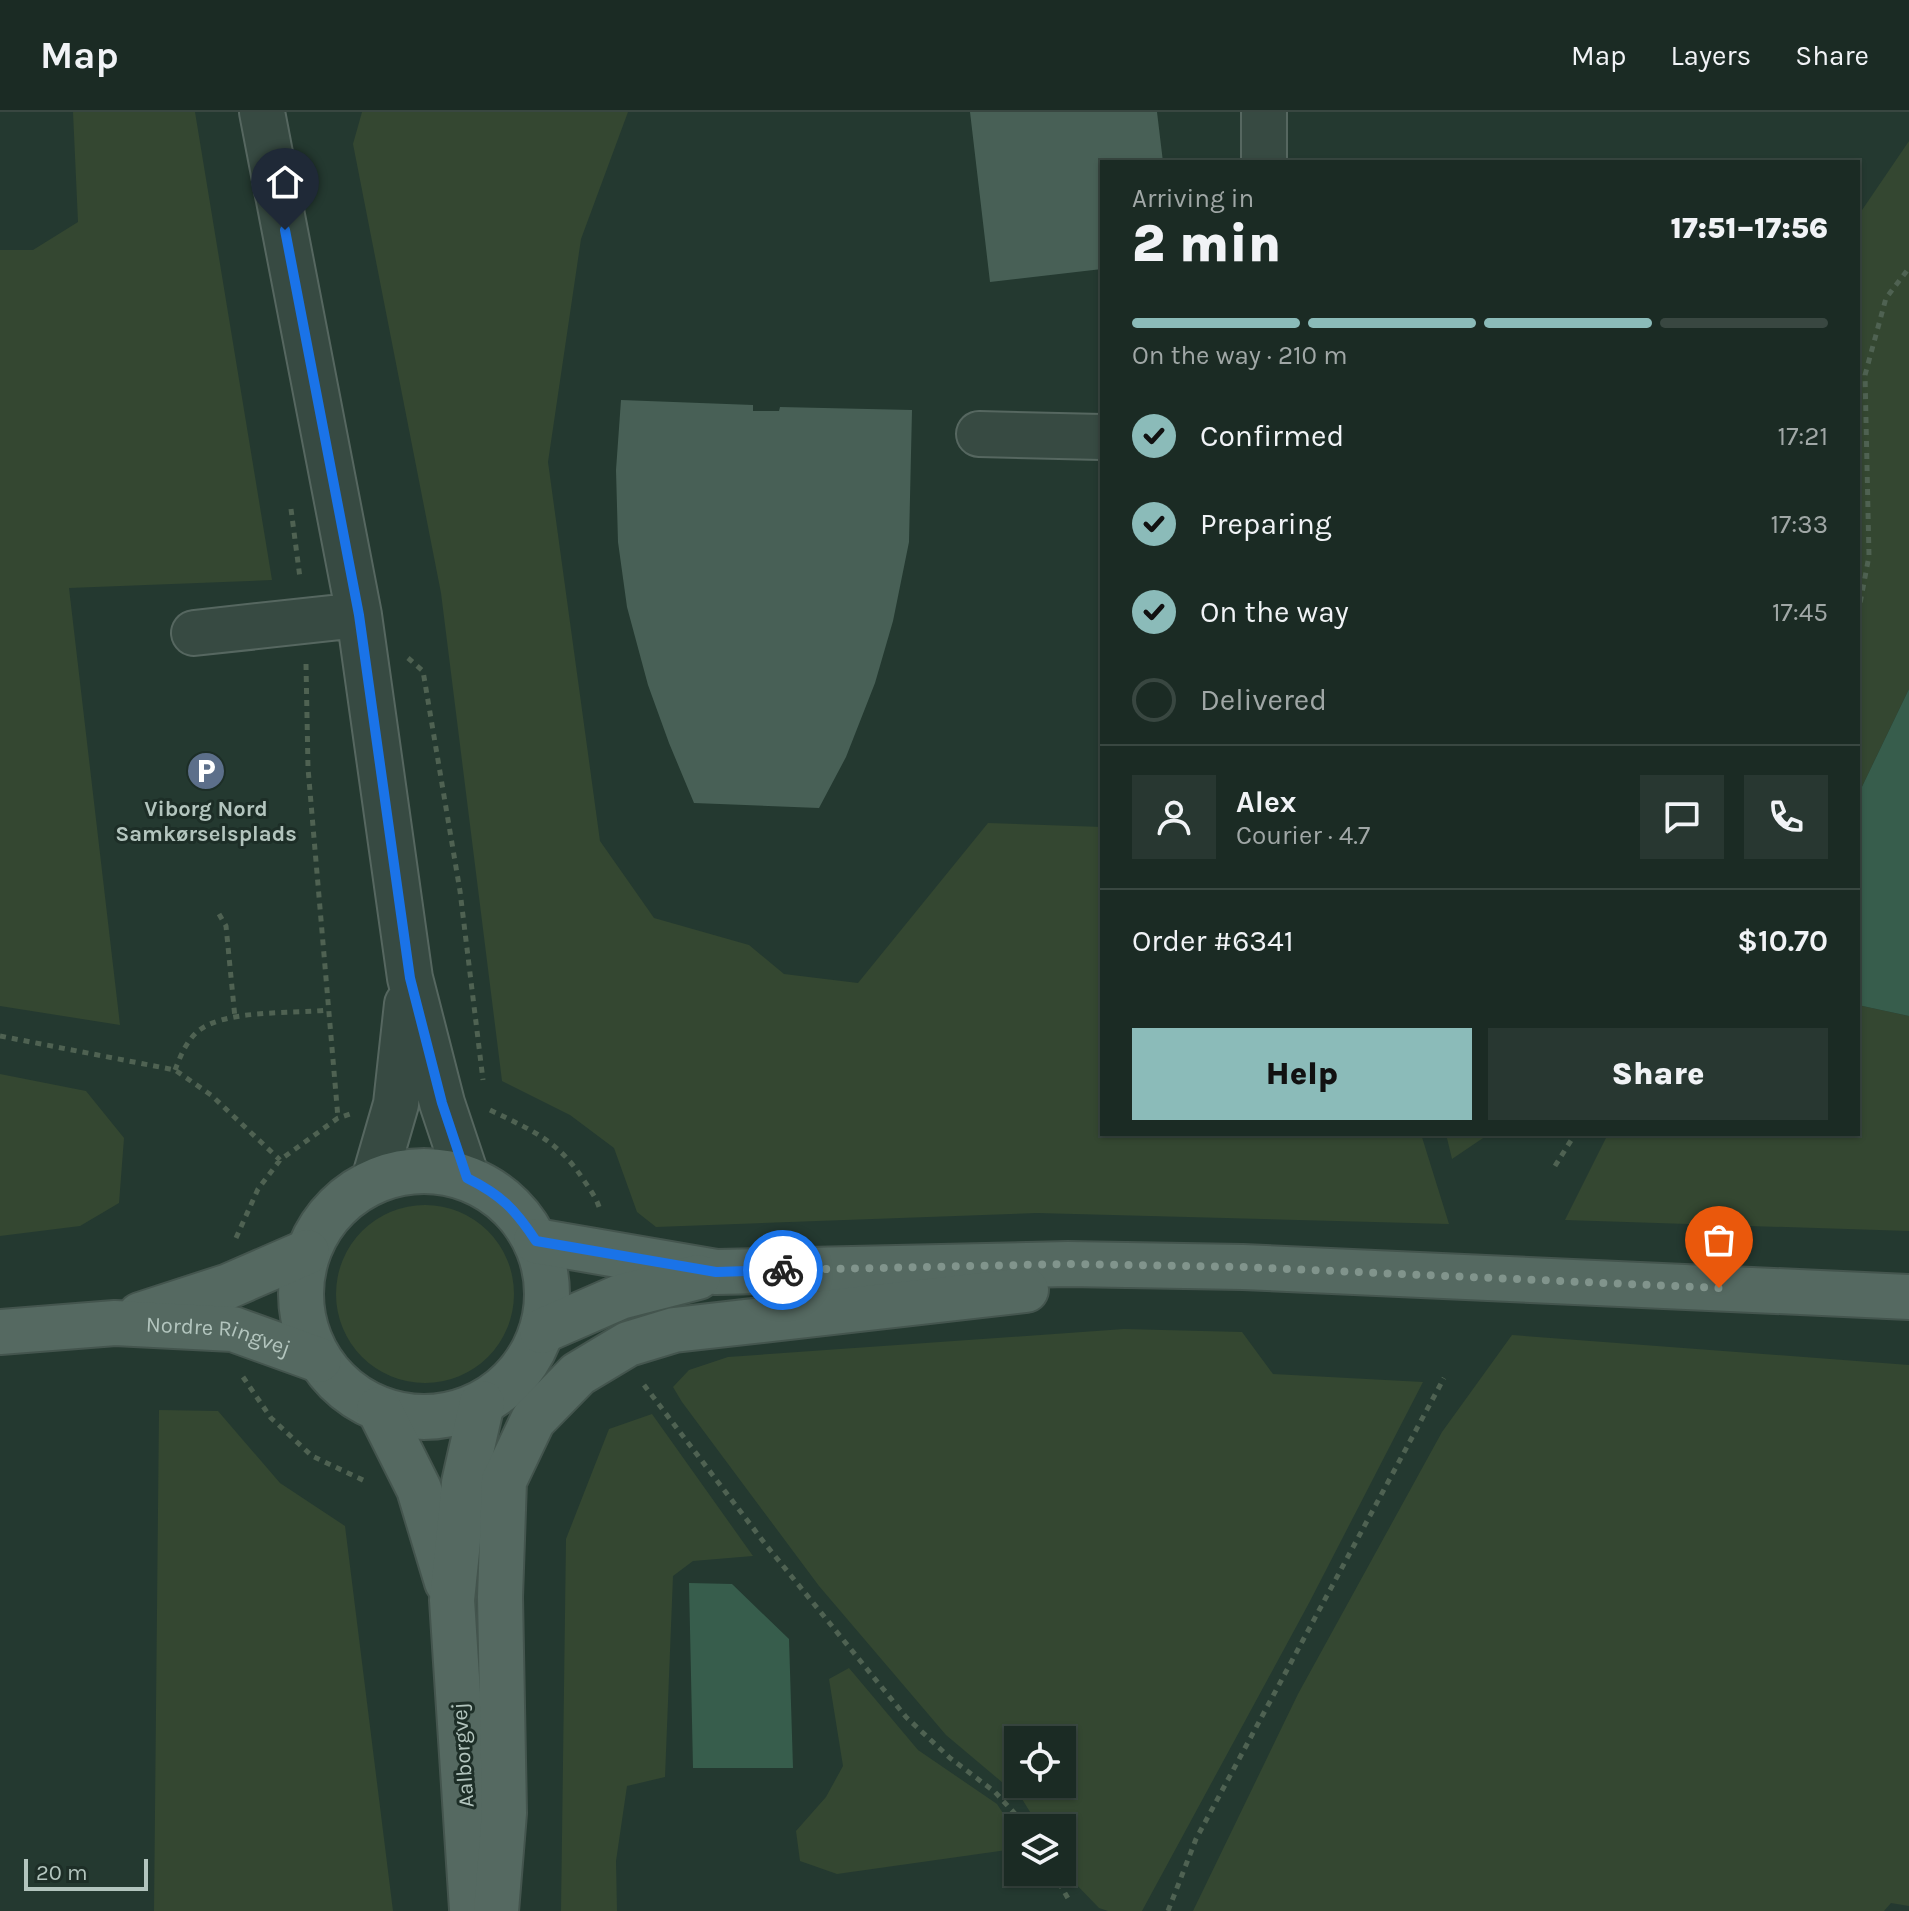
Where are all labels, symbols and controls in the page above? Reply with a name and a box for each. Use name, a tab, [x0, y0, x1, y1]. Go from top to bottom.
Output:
text: Map	[40, 33, 119, 78]
text: Map	[1571, 39, 1626, 72]
text: Layers	[1670, 39, 1751, 72]
text: Share	[1795, 39, 1869, 72]
pin	[251, 148, 319, 230]
icon: home	[263, 160, 307, 204]
text: Arriving in	[1132, 183, 1254, 214]
text: 17:51–17:56	[1670, 210, 1828, 246]
text: 2 min	[1132, 213, 1281, 274]
text: On the way · 210 m	[1132, 340, 1347, 371]
icon: check	[1132, 414, 1176, 458]
text: Confirmed	[1200, 418, 1344, 454]
text: 17:21	[1778, 421, 1828, 452]
icon: check	[1132, 502, 1176, 546]
text: Preparing	[1200, 506, 1332, 542]
text: 17:33	[1771, 509, 1828, 540]
icon: check	[1132, 590, 1176, 634]
text: On the way	[1200, 594, 1349, 630]
text: 17:45	[1772, 597, 1828, 628]
text: Delivered	[1200, 682, 1327, 718]
parking icon: Viborg Nord Samkørselsplads	[185, 750, 227, 792]
button: person	[1132, 775, 1216, 859]
button: chat	[1640, 775, 1724, 859]
button: phone	[1744, 775, 1828, 859]
text: Alex	[1236, 784, 1296, 820]
place label: Viborg Nord Samkørselsplads	[115, 796, 297, 847]
text: Courier · 4.7	[1236, 820, 1370, 851]
text: Order #6341	[1132, 923, 1294, 959]
text: $10.70	[1737, 923, 1828, 959]
button: Help	[1132, 1028, 1472, 1120]
button: Share	[1488, 1028, 1828, 1120]
pin	[1685, 1206, 1753, 1288]
icon: bag	[1697, 1218, 1741, 1262]
courier	[743, 1230, 823, 1310]
icon: bike	[761, 1248, 805, 1292]
street label: Nordre Ringvej	[145, 1312, 294, 1362]
street label: Aalborgvej	[446, 1702, 480, 1808]
map controls	[1004, 1726, 1076, 1886]
button: locate	[1004, 1726, 1076, 1798]
button: layers	[1004, 1814, 1076, 1886]
scale bar	[24, 1855, 148, 1891]
text: 20 m	[36, 1860, 88, 1886]

